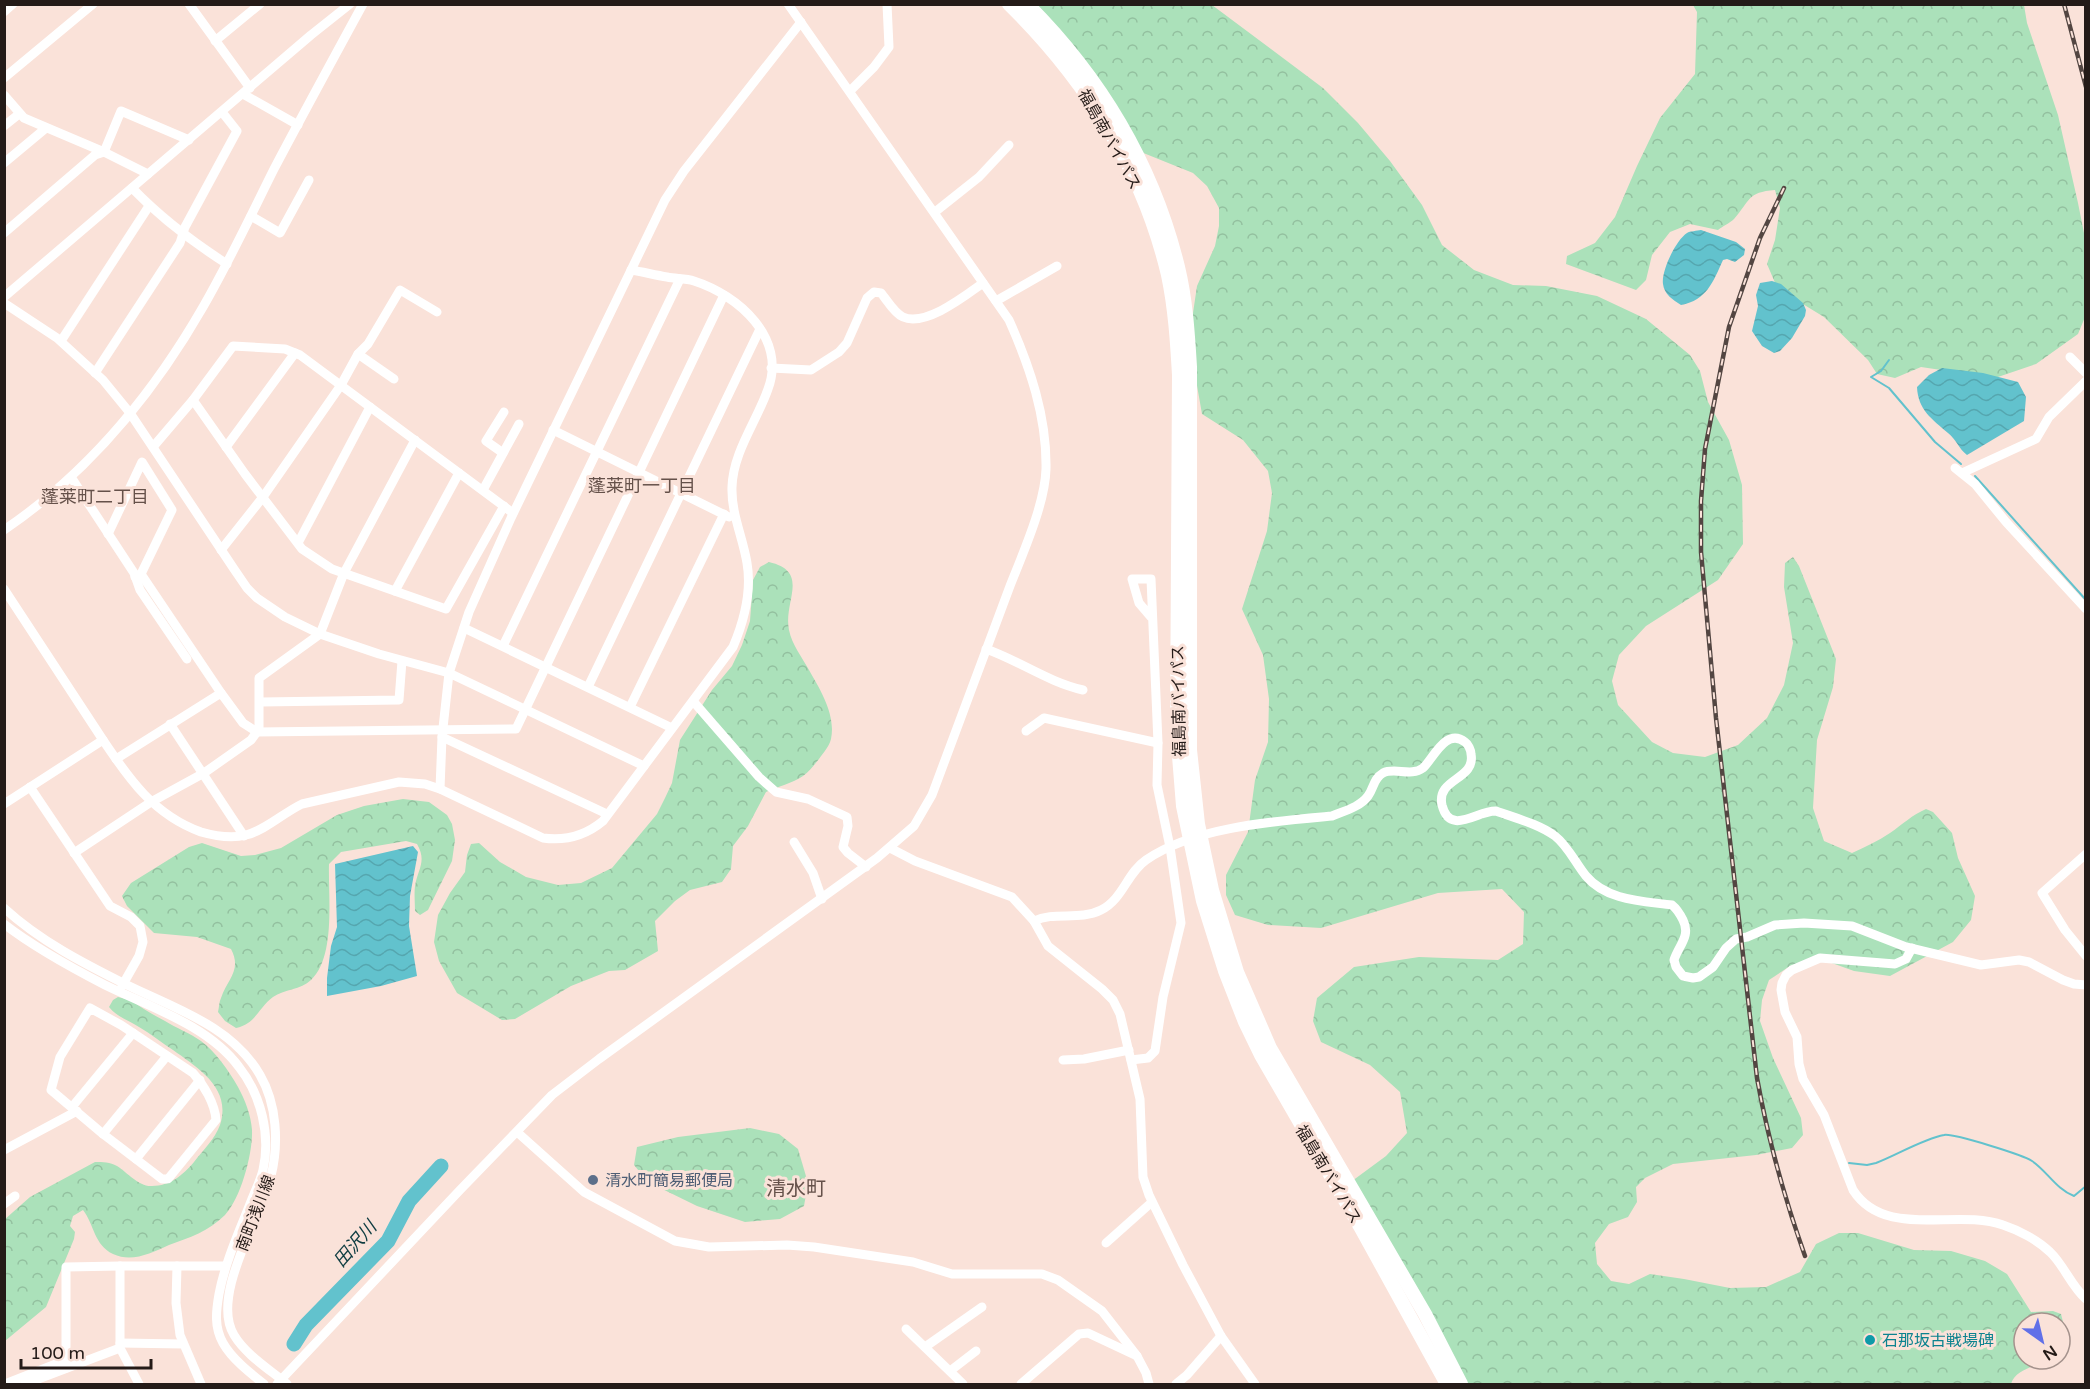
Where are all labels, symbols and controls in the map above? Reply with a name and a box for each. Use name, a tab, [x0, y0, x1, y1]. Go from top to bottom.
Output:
street label: 福島南バイパス	[1073, 86, 1145, 193]
district label: 蓬莱町一丁目	[588, 475, 696, 497]
district label: 蓬莱町二丁目	[41, 486, 149, 508]
street label: 福島南バイパス	[1168, 645, 1190, 757]
street label: 福島南バイパス	[1291, 1121, 1365, 1228]
place label: 清水町簡易郵便局	[605, 1171, 733, 1191]
street label: 南町浅川線	[232, 1172, 280, 1254]
marker: 清水町簡易郵便局	[586, 1173, 600, 1187]
district label: 清水町	[766, 1177, 826, 1201]
water label: 田沢川	[329, 1215, 382, 1272]
north arrow	[2012, 1311, 2072, 1371]
place label: 石那坂古戦場碑	[1882, 1331, 1994, 1351]
scale bar	[21, 1332, 152, 1370]
marker: 石那坂古戦場碑	[1863, 1333, 1877, 1347]
text: N	[2039, 1341, 2061, 1364]
text: 100 m	[30, 1342, 85, 1364]

